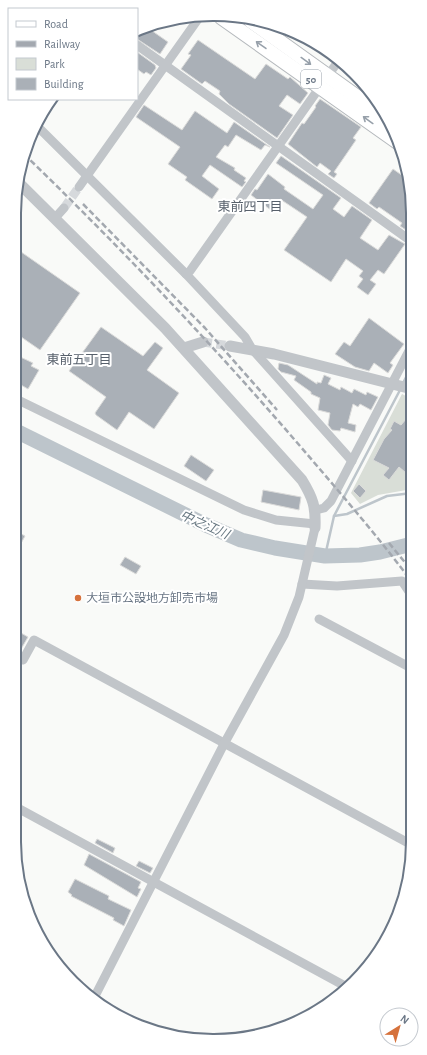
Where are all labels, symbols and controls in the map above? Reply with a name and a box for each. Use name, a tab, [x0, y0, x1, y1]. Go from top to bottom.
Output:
legend	[8, 8, 138, 100]
text: Road	[44, 18, 68, 30]
text: Railway	[44, 38, 80, 51]
one-way arrow	[256, 41, 267, 49]
one-way arrow	[300, 56, 311, 65]
text: Park	[44, 58, 65, 70]
road number: 50	[301, 70, 321, 88]
text: Building	[44, 78, 84, 90]
one-way arrow	[362, 116, 373, 124]
district label: 東前四丁目	[217, 199, 283, 214]
district label: 東前五丁目	[46, 352, 112, 367]
water label: 中之江川	[178, 508, 233, 543]
place label: 大垣市公設地方卸売市場	[86, 591, 218, 604]
marker: 大垣市公設地方卸売市場	[73, 593, 83, 603]
north arrow	[379, 1007, 419, 1047]
text: N	[398, 1013, 411, 1026]

